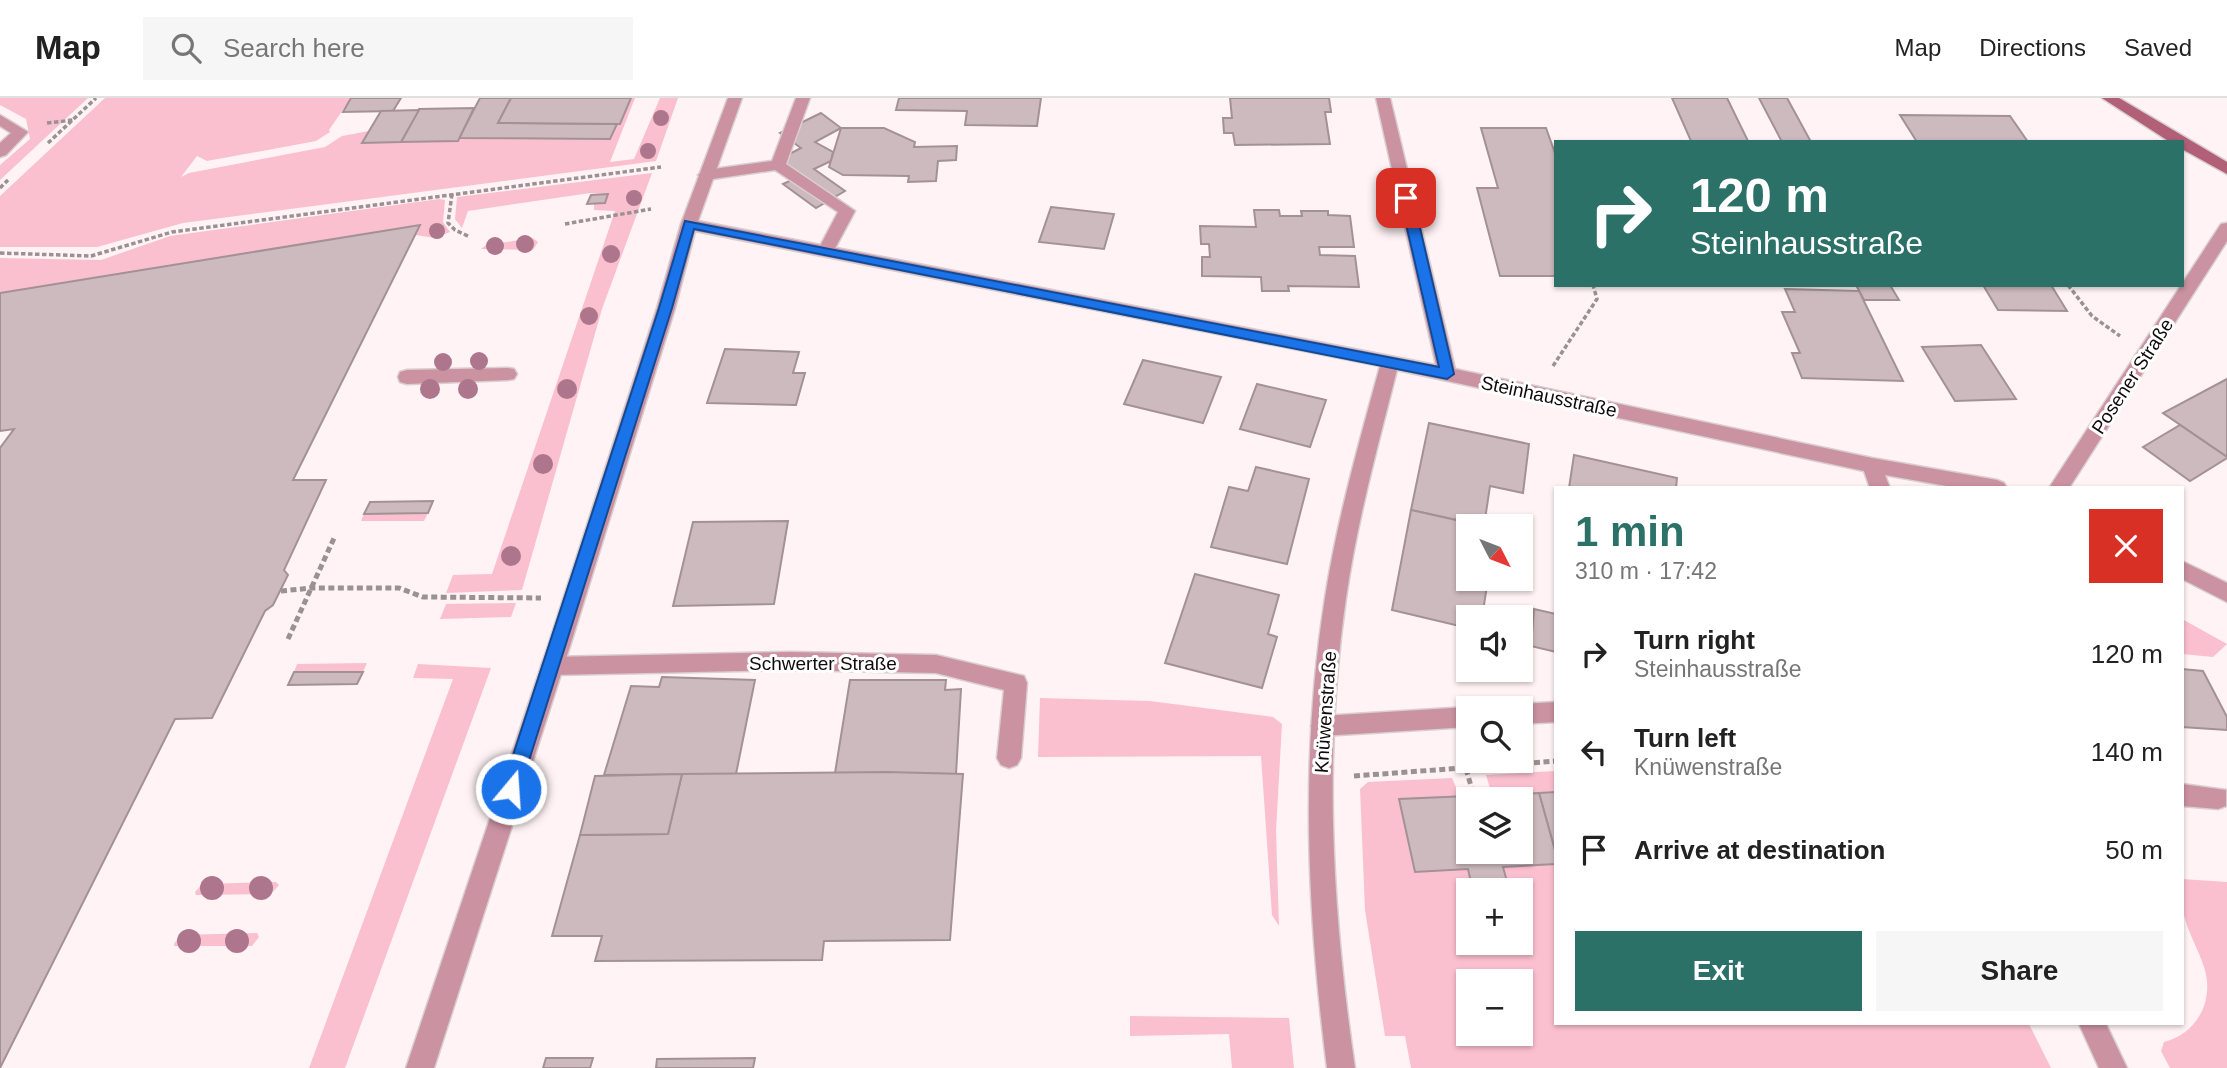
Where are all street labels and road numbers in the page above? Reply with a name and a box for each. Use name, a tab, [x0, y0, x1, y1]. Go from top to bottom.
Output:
street label: Posener Straße	[2087, 315, 2177, 438]
street label: Steinhausstraße	[1479, 372, 1619, 421]
street label: Knüwenstraße	[1311, 650, 1340, 774]
street label: Schwerter Straße	[749, 653, 897, 674]

